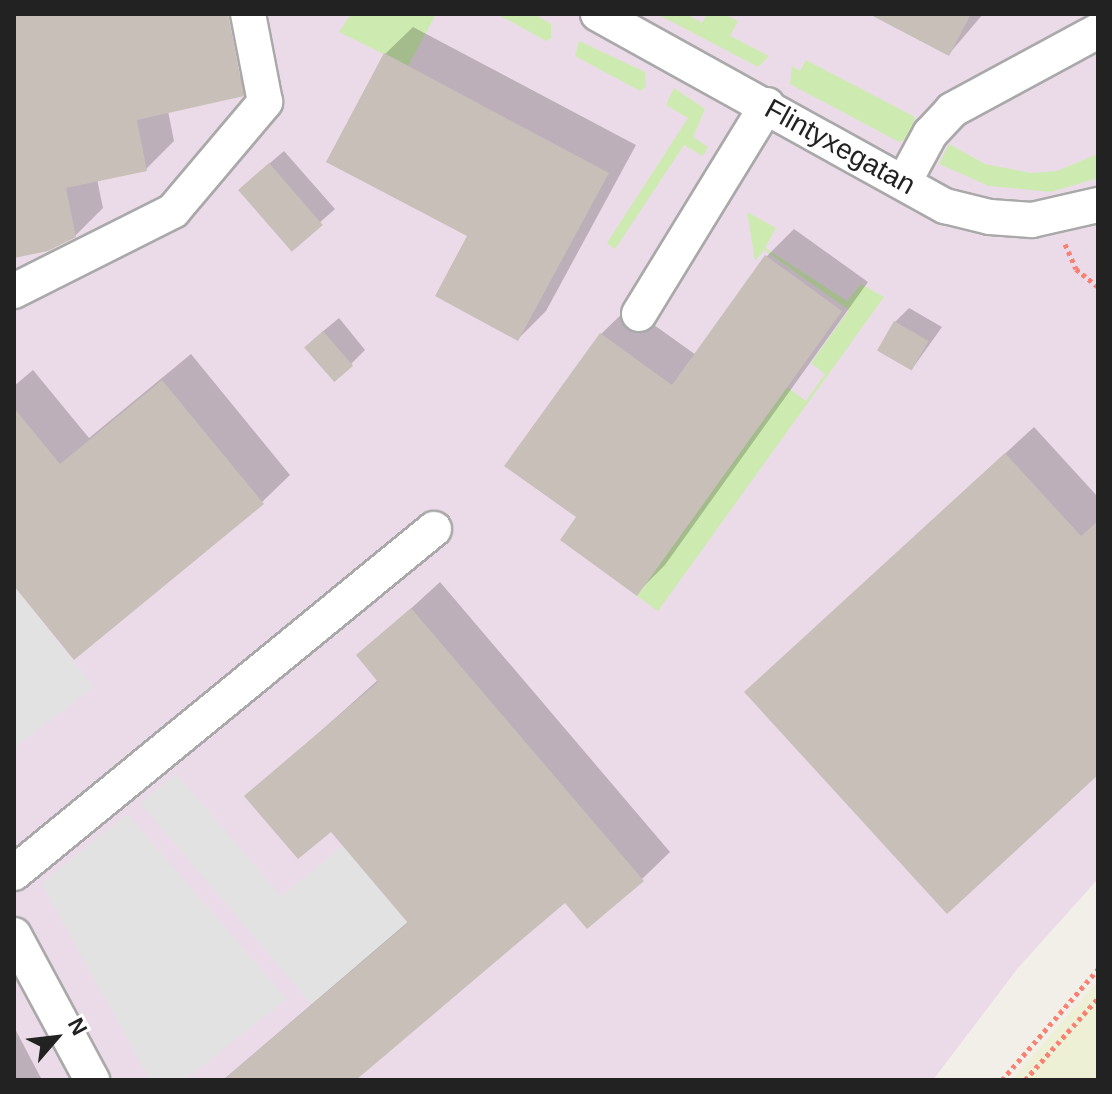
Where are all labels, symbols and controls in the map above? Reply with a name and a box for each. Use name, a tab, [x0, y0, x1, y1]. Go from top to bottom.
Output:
street label: Flintyxegatan	[759, 92, 921, 202]
north arrow	[16, 998, 96, 1078]
text: N	[63, 1014, 92, 1039]

